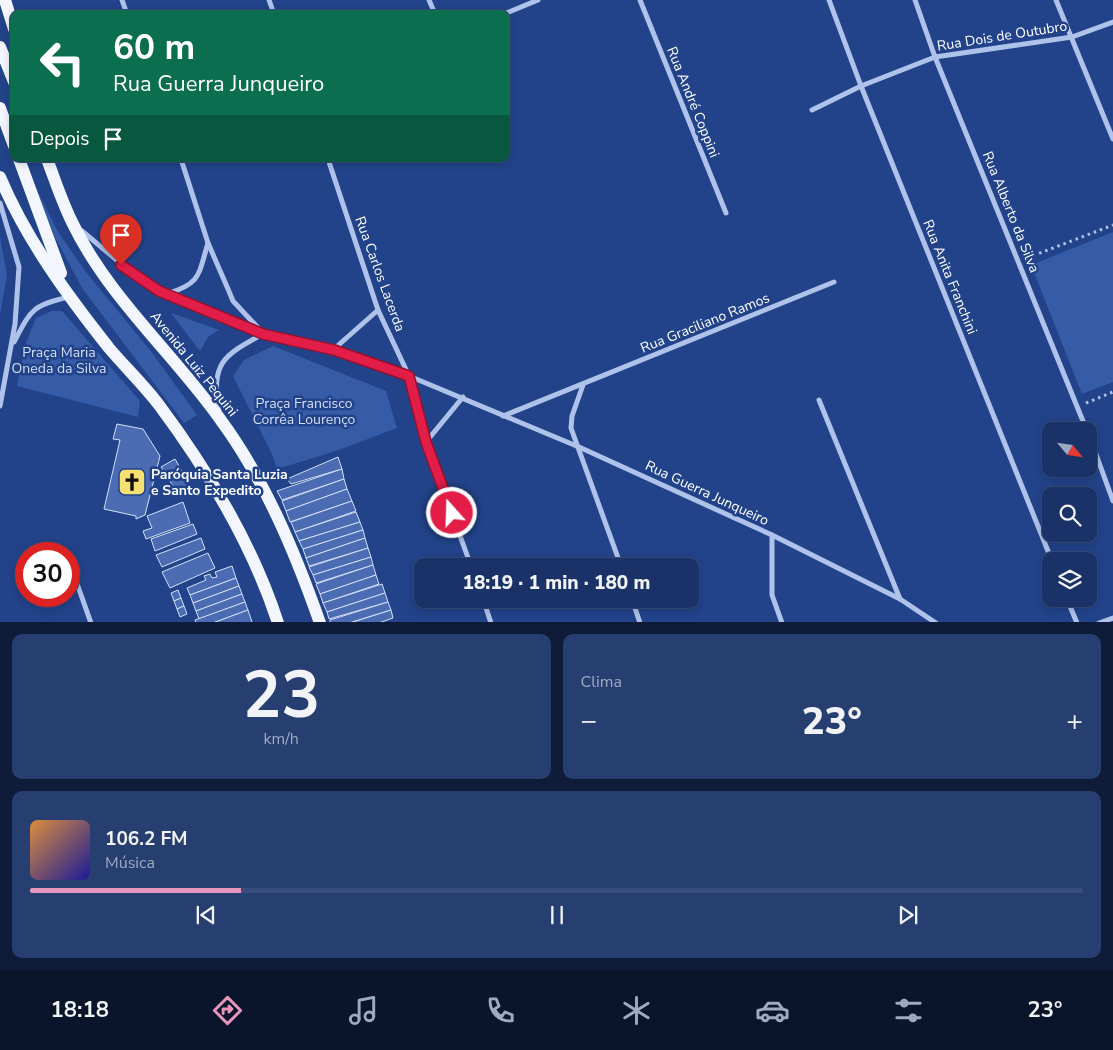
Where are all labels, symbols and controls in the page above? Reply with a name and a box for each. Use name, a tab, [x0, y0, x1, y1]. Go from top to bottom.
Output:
street label: Rua Dois de Outubro	[936, 16, 1069, 56]
text: 60 m	[113, 24, 195, 71]
icon: left	[30, 30, 95, 95]
street label: Rua André Coppini	[662, 44, 724, 160]
text: Rua Guerra Junqueiro	[113, 69, 324, 99]
icon: arrive	[99, 125, 127, 153]
text: Depois	[30, 126, 89, 152]
street label: Rua Alberto da Silva	[978, 148, 1044, 276]
pin	[100, 214, 142, 265]
street label: Rua Carlos Lacerda	[350, 214, 410, 334]
street label: Rua Anita Franchini	[918, 217, 982, 337]
icon: arrive	[107, 221, 135, 249]
street label: Rua Graciliano Ramos	[638, 288, 773, 358]
street label: Avenida Luiz Pequini	[146, 308, 242, 420]
park label: Praça Maria Oneda da Silva	[12, 343, 106, 378]
park label: Praça Francisco Corrêa Lourenço	[253, 394, 356, 429]
north arrow	[1042, 422, 1098, 478]
map controls	[1042, 422, 1097, 607]
street label: Rua Guerra Junqueiro	[642, 456, 772, 530]
place label: Paróquia Santa Luzia e Santo Expedito	[151, 465, 288, 500]
church icon: Paróquia Santa Luzia e Santo Expedito	[117, 467, 147, 497]
position arrow	[425, 486, 477, 538]
button: search	[1042, 487, 1097, 542]
speed limit sign: 30	[15, 542, 80, 607]
button: layers	[1042, 552, 1097, 607]
text: 18:19 · 1 min · 180 m	[463, 570, 650, 596]
text: 23	[242, 651, 320, 740]
text: Clima	[581, 671, 622, 693]
text: 23°	[802, 696, 862, 747]
text: −	[581, 702, 597, 740]
text: +	[1066, 702, 1083, 740]
text: km/h	[264, 728, 299, 750]
text: 106.2 FM	[105, 826, 188, 852]
text: Música	[105, 852, 155, 874]
icon: previous	[192, 901, 220, 929]
icon: pause	[543, 901, 571, 929]
icon: next	[894, 901, 922, 929]
icon: directions	[210, 993, 245, 1028]
icon: music	[346, 993, 381, 1028]
icon: phone	[483, 993, 518, 1028]
icon: climate	[619, 993, 654, 1028]
icon: car	[755, 993, 790, 1028]
icon: filters	[891, 993, 926, 1028]
text: 18:18	[51, 995, 109, 1025]
text: 23°	[1028, 995, 1062, 1025]

